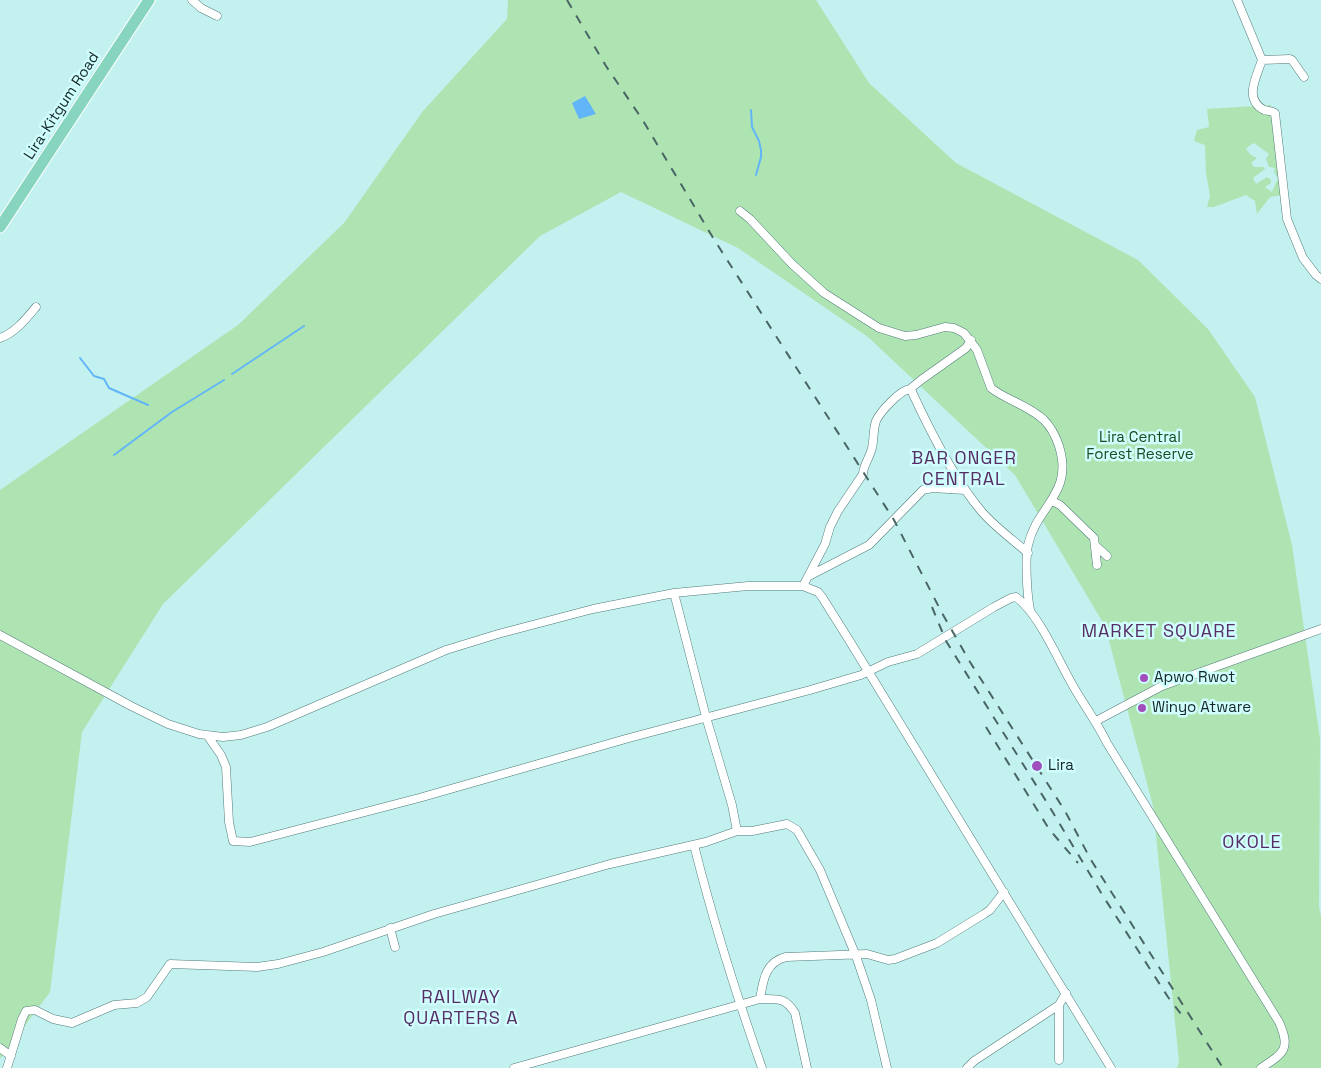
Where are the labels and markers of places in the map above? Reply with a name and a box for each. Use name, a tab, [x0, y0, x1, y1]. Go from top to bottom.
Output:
place label: Apwo Rwot	[1154, 669, 1235, 687]
marker: Apwo Rwot	[1138, 672, 1150, 684]
place label: Winyo Atware	[1152, 699, 1251, 717]
marker: Winyo Atware	[1136, 702, 1148, 714]
place label: Lira	[1048, 757, 1074, 775]
marker: Lira	[1030, 759, 1044, 773]

